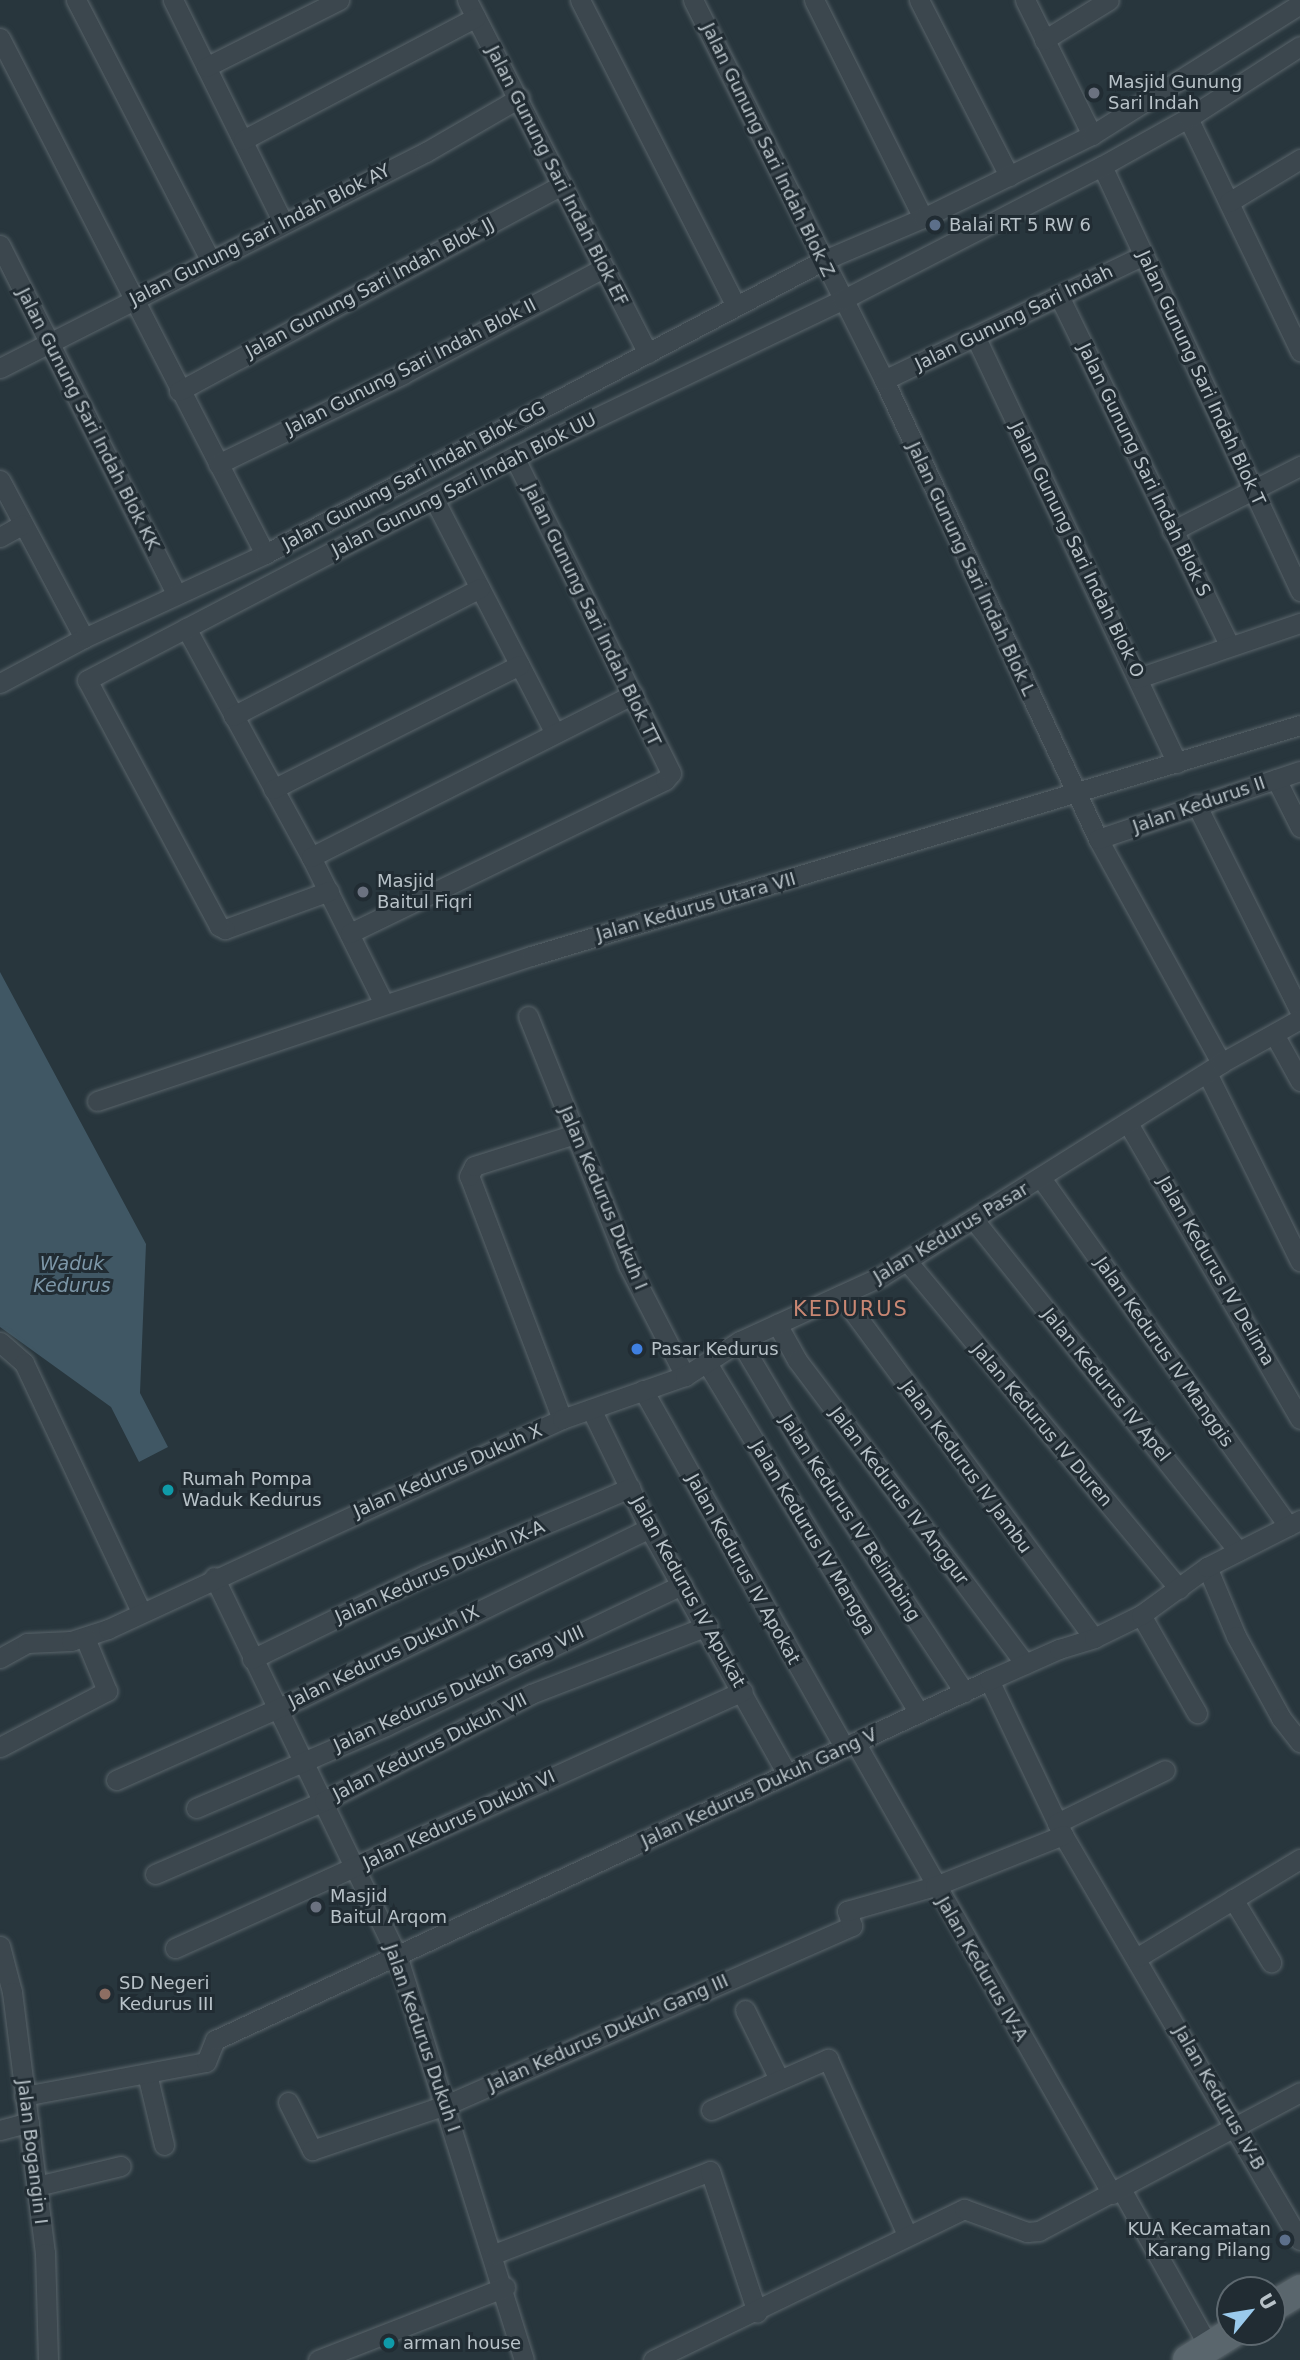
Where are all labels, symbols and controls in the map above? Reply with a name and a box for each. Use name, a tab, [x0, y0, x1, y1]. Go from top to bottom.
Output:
street label: Jalan Gunung Sari Indah Blok Z	[697, 19, 839, 281]
street label: Jalan Gunung Sari Indah Blok EF	[482, 42, 632, 310]
place label: Masjid Gunung Sari Indah	[1108, 72, 1242, 114]
marker: Masjid Gunung Sari Indah	[1086, 85, 1102, 101]
street label: Jalan Gunung Sari Indah Blok AY	[126, 160, 394, 310]
street label: Jalan Gunung Sari Indah Blok JJ	[242, 213, 498, 363]
place label: Balai RT 5 RW 6	[949, 214, 1091, 236]
marker: Balai RT 5 RW 6	[927, 217, 943, 233]
street label: Jalan Gunung Sari Indah Blok T	[1132, 247, 1270, 509]
street label: Jalan Gunung Sari Indah	[912, 261, 1116, 375]
street label: Jalan Gunung Sari Indah Blok KK	[12, 284, 164, 554]
street label: Jalan Gunung Sari Indah Blok II	[282, 294, 540, 440]
street label: Jalan Gunung Sari Indah Blok S	[1073, 340, 1215, 600]
street label: Jalan Gunung Sari Indah Blok GG	[278, 397, 550, 555]
street label: Jalan Gunung Sari Indah Blok UU	[328, 409, 600, 561]
street label: Jalan Gunung Sari Indah Blok O	[1006, 419, 1148, 681]
street label: Jalan Gunung Sari Indah Blok L	[903, 439, 1039, 699]
street label: Jalan Gunung Sari Indah Blok TT	[519, 480, 665, 750]
street label: Jalan Kedurus II	[1130, 772, 1268, 838]
street label: Jalan Kedurus Utara VII	[594, 868, 798, 946]
place label: Masjid Baitul Fiqri	[377, 871, 472, 914]
marker: Masjid Baitul Fiqri	[355, 884, 371, 900]
street label: Jalan Kedurus Dukuh I	[555, 1103, 651, 1293]
street label: Jalan Kedurus IV Delima	[1153, 1172, 1279, 1370]
street label: Jalan Kedurus Pasar	[870, 1178, 1032, 1288]
water label: Waduk Kedurus	[33, 1253, 111, 1297]
street label: Jalan Kedurus IV Manggis	[1090, 1253, 1238, 1451]
district label: KEDURUS	[794, 1296, 908, 1322]
street label: Jalan Kedurus IV Apel	[1037, 1304, 1175, 1466]
place label: Pasar Kedurus	[651, 1338, 779, 1360]
street label: Jalan Kedurus IV Duren	[967, 1339, 1117, 1511]
marker: Pasar Kedurus	[629, 1341, 645, 1357]
street label: Jalan Kedurus IV Jambu	[896, 1376, 1036, 1558]
street label: Jalan Kedurus IV Anggur	[825, 1403, 973, 1589]
street label: Jalan Kedurus IV Belimbing	[775, 1411, 925, 1625]
street label: Jalan Kedurus Dukuh X	[350, 1420, 546, 1522]
street label: Jalan Kedurus IV Mangga	[746, 1437, 880, 1639]
place label: Rumah Pompa Waduk Kedurus	[182, 1469, 322, 1512]
street label: Jalan Kedurus IV Apokat	[682, 1470, 804, 1668]
marker: Rumah Pompa Waduk Kedurus	[160, 1482, 176, 1498]
street label: Jalan Kedurus IV Apukat	[626, 1493, 750, 1691]
street label: Jalan Kedurus Dukuh IX-A	[332, 1516, 548, 1628]
street label: Jalan Kedurus Dukuh IX	[285, 1601, 483, 1713]
street label: Jalan Kedurus Dukuh Gang VIII	[330, 1621, 588, 1757]
street label: Jalan Kedurus Dukuh VII	[329, 1689, 531, 1805]
street label: Jalan Kedurus Dukuh Gang V	[638, 1724, 880, 1852]
street label: Jalan Kedurus Dukuh VI	[359, 1766, 559, 1874]
place label: Masjid Baitul Arqom	[330, 1886, 447, 1928]
street label: Jalan Kedurus IV-A	[932, 1893, 1032, 2045]
marker: Masjid Baitul Arqom	[308, 1899, 324, 1915]
street label: Jalan Kedurus Dukuh I	[380, 1941, 464, 2135]
street label: Jalan Kedurus Dukuh Gang III	[484, 1970, 732, 2096]
place label: SD Negeri Kedurus III	[119, 1973, 214, 2016]
marker: SD Negeri Kedurus III	[97, 1986, 113, 2002]
street label: Jalan Kedurus IV-B	[1169, 2022, 1269, 2174]
street label: Jalan Bogangin I	[12, 2078, 52, 2226]
place label: KUA Kecamatan Karang Pilang	[1128, 2219, 1271, 2262]
marker: KUA Kecamatan Karang Pilang	[1277, 2232, 1293, 2248]
north arrow	[1216, 2276, 1286, 2346]
text: U	[1254, 2289, 1281, 2314]
place label: arman house	[403, 2332, 521, 2354]
marker: arman house	[381, 2335, 397, 2351]

